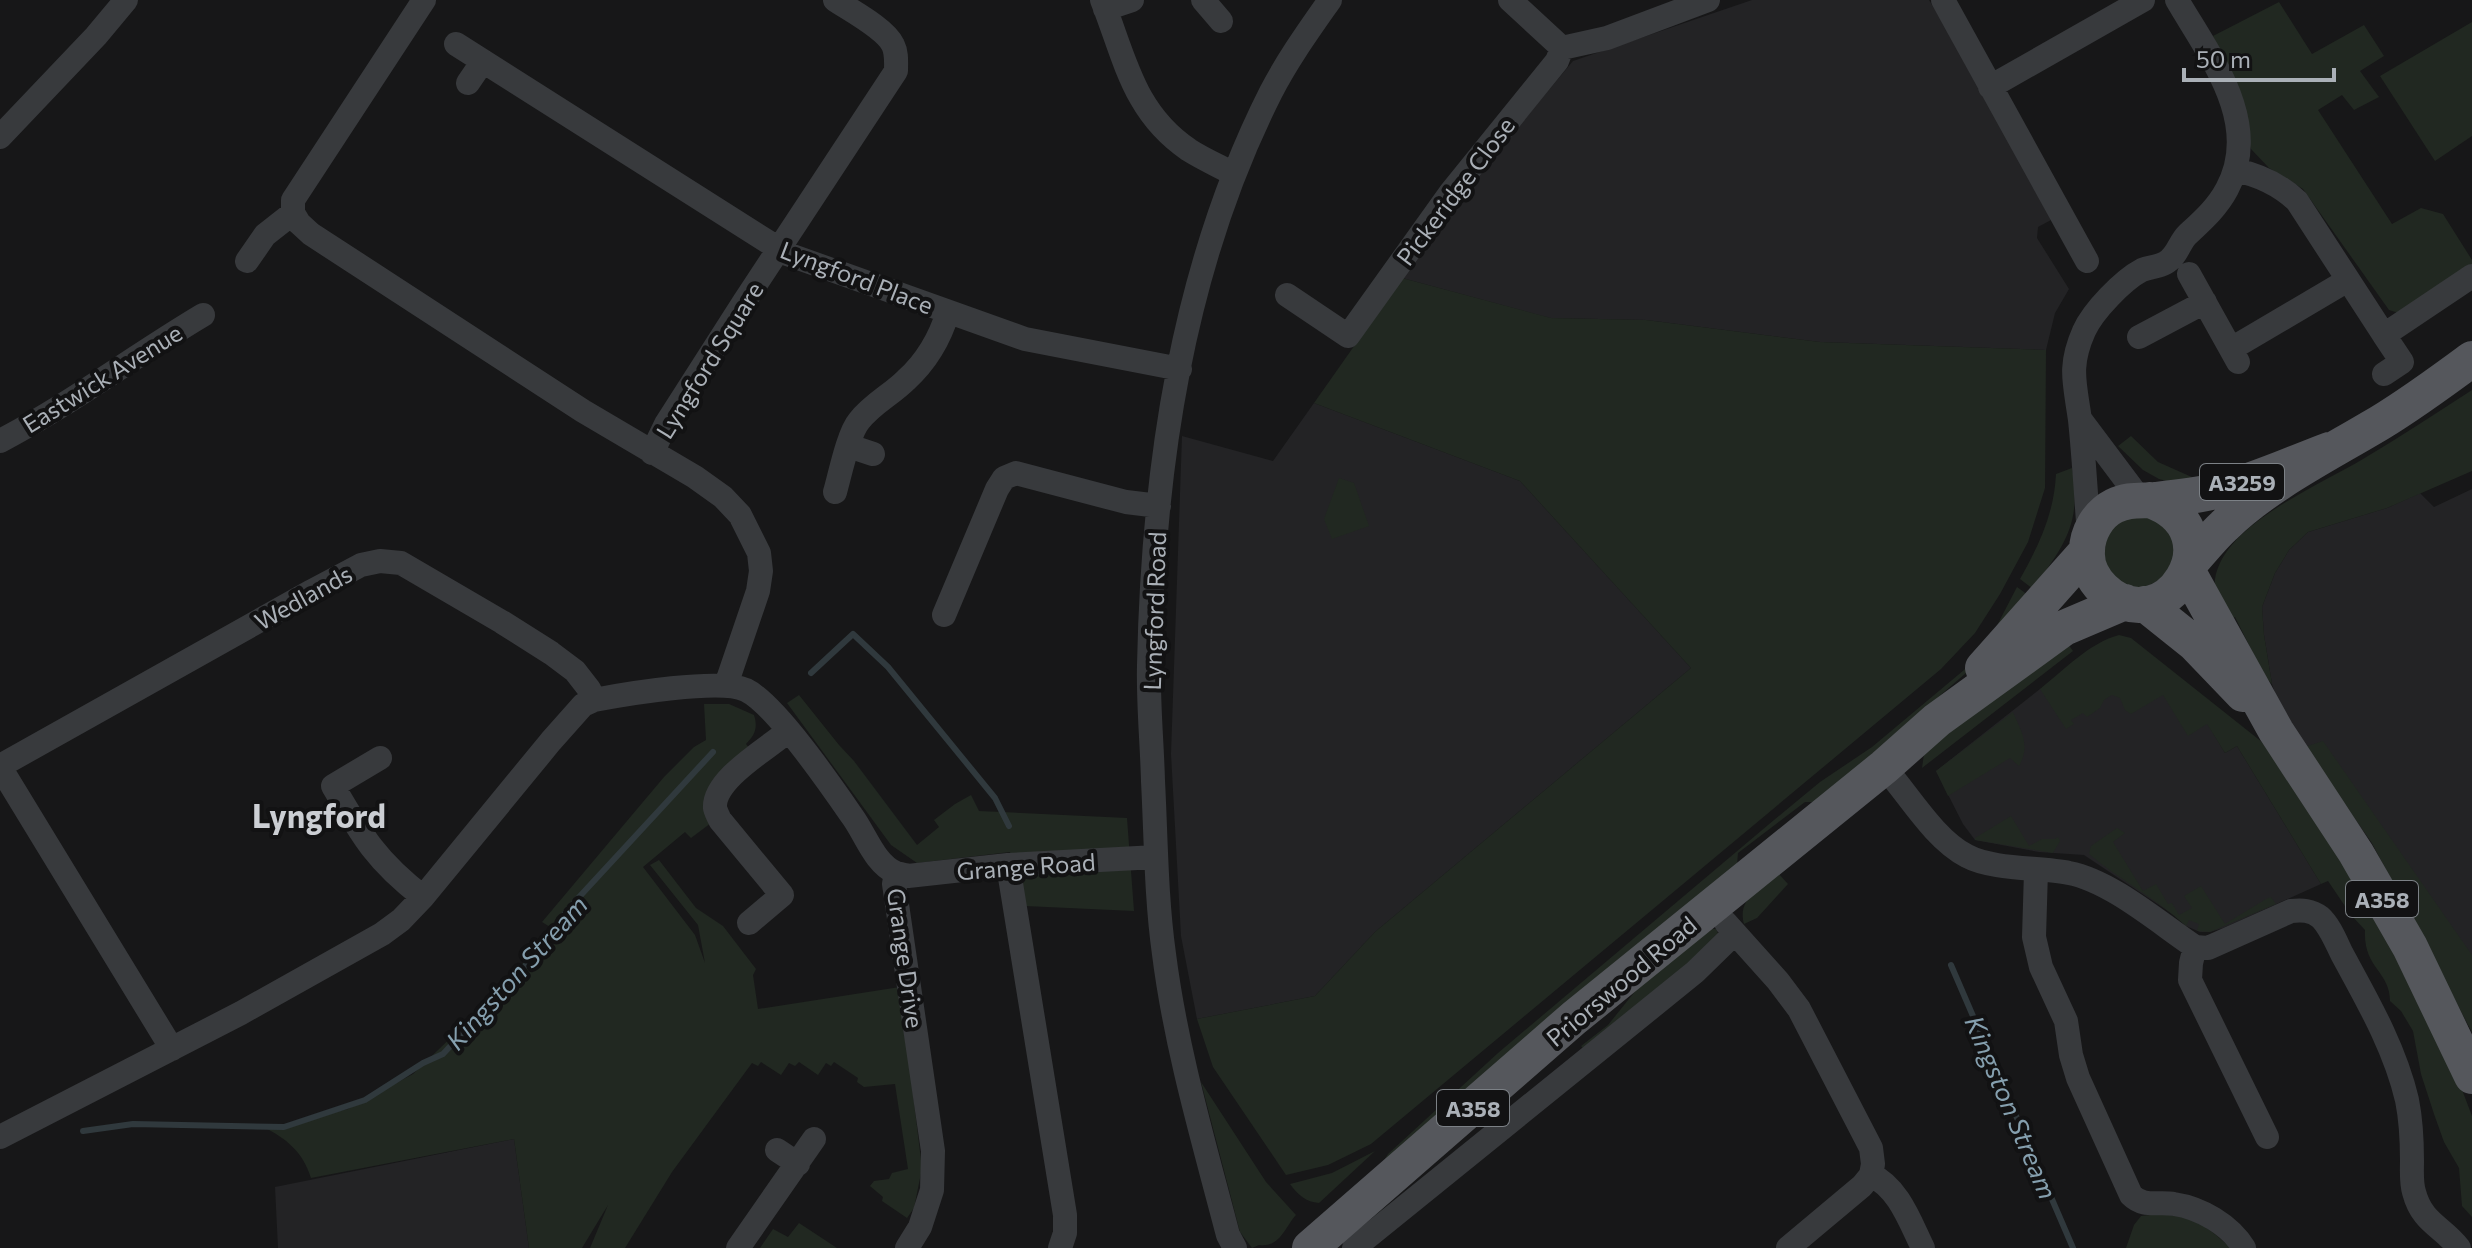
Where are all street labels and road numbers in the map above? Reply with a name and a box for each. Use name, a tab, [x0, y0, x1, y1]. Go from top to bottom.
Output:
street label: Pickeridge Close	[1390, 111, 1520, 271]
street label: Lyngford Place	[776, 235, 938, 319]
street label: Lyngford Square	[649, 276, 769, 444]
street label: Eastwick Avenue	[17, 317, 187, 439]
road number: A3259	[2200, 464, 2284, 500]
street label: Lyngford Road	[1137, 531, 1171, 691]
street label: Wedlands	[249, 558, 357, 636]
street label: Grange Road	[955, 847, 1097, 885]
road number: A358	[2346, 881, 2418, 917]
street label: Grange Drive	[882, 886, 930, 1030]
street label: Priorswood Road	[1540, 910, 1702, 1052]
road number: A358	[1437, 1090, 1509, 1126]

